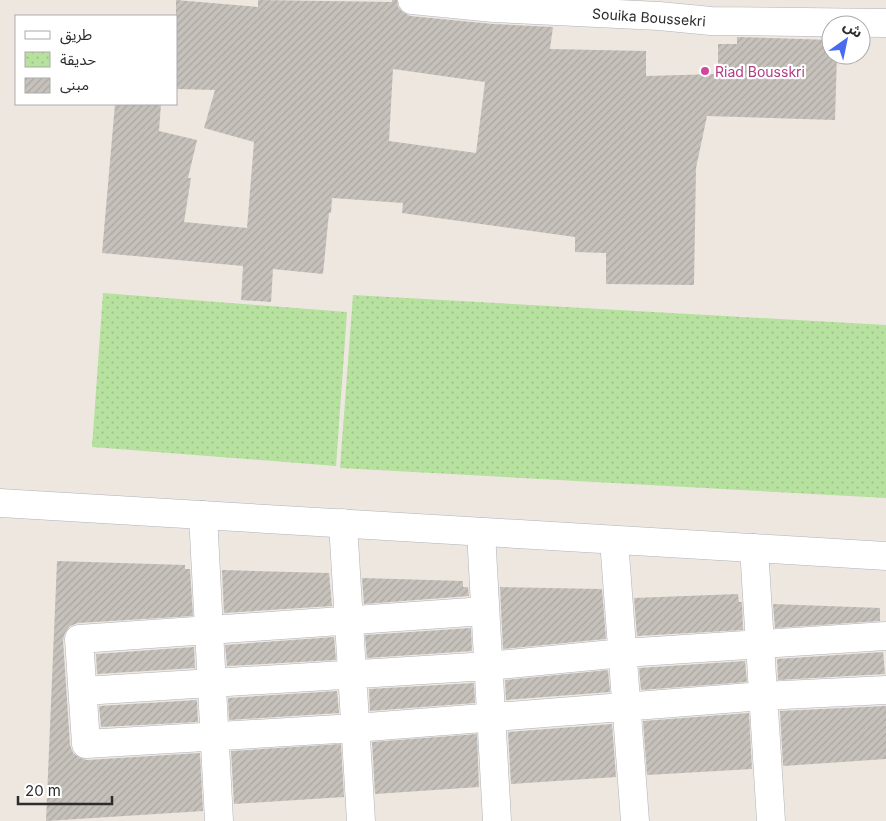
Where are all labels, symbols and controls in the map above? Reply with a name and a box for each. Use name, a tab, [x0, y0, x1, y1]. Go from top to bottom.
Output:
street label: Souika Boussekri	[592, 5, 706, 29]
legend	[15, 15, 178, 105]
north arrow	[821, 15, 871, 65]
text: ش	[841, 16, 866, 41]
text: طريق	[60, 25, 92, 45]
text: حديقة	[60, 50, 96, 69]
place label: Riad Bousskri	[715, 63, 805, 80]
marker: Riad Bousskri	[699, 65, 711, 77]
text: مبنى	[60, 75, 89, 94]
scale bar	[18, 774, 111, 806]
text: 20 m	[25, 781, 61, 800]

